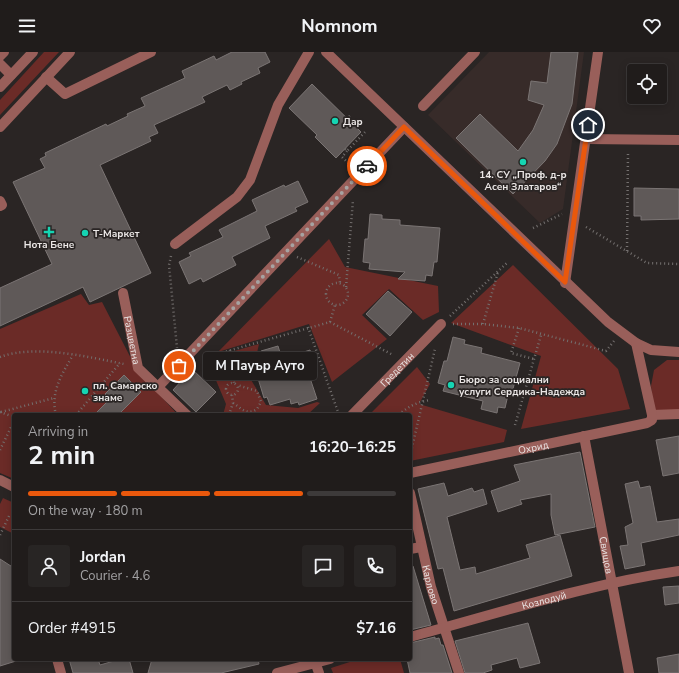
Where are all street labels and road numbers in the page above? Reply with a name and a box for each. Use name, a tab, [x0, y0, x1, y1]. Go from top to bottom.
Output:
street label: Разцветна	[120, 315, 143, 366]
street label: Гредетин	[377, 349, 418, 390]
street label: Охрид	[517, 438, 550, 458]
street label: Свищов	[595, 535, 616, 575]
street label: Карлово	[418, 564, 442, 607]
street label: Козлодуй	[520, 588, 568, 613]

